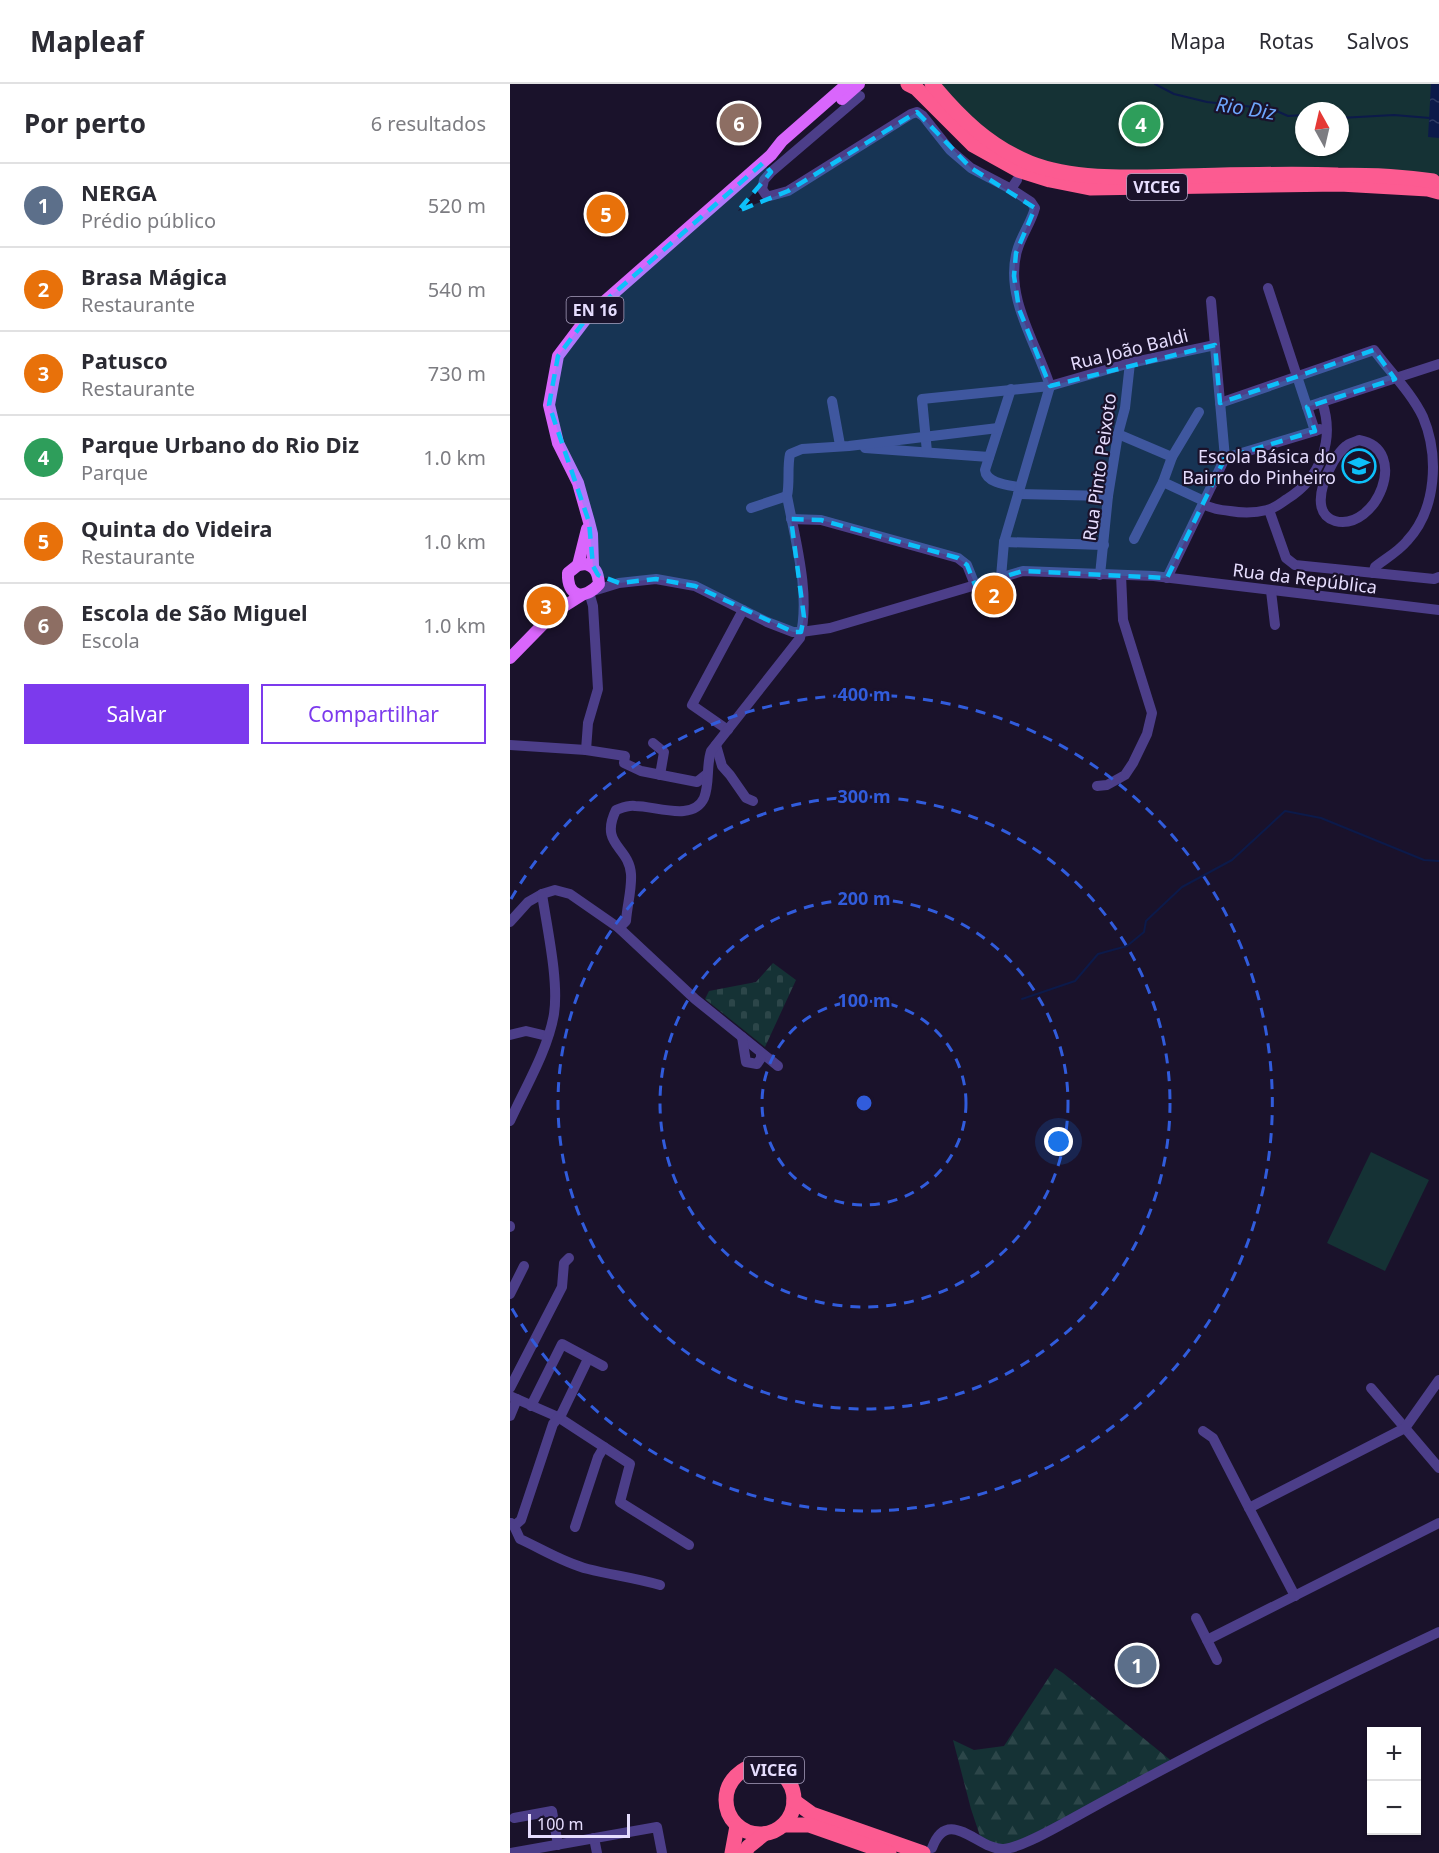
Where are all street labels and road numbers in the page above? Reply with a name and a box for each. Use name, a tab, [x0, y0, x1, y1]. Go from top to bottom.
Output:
road number: VICEG	[1127, 174, 1187, 200]
road number: EN 16	[566, 297, 623, 323]
street label: Rua João Baldi	[1068, 323, 1190, 375]
street label: Rua Pinto Peixoto	[1077, 392, 1121, 542]
street label: Rua da República	[1231, 557, 1379, 599]
road number: VICEG	[744, 1757, 804, 1783]

